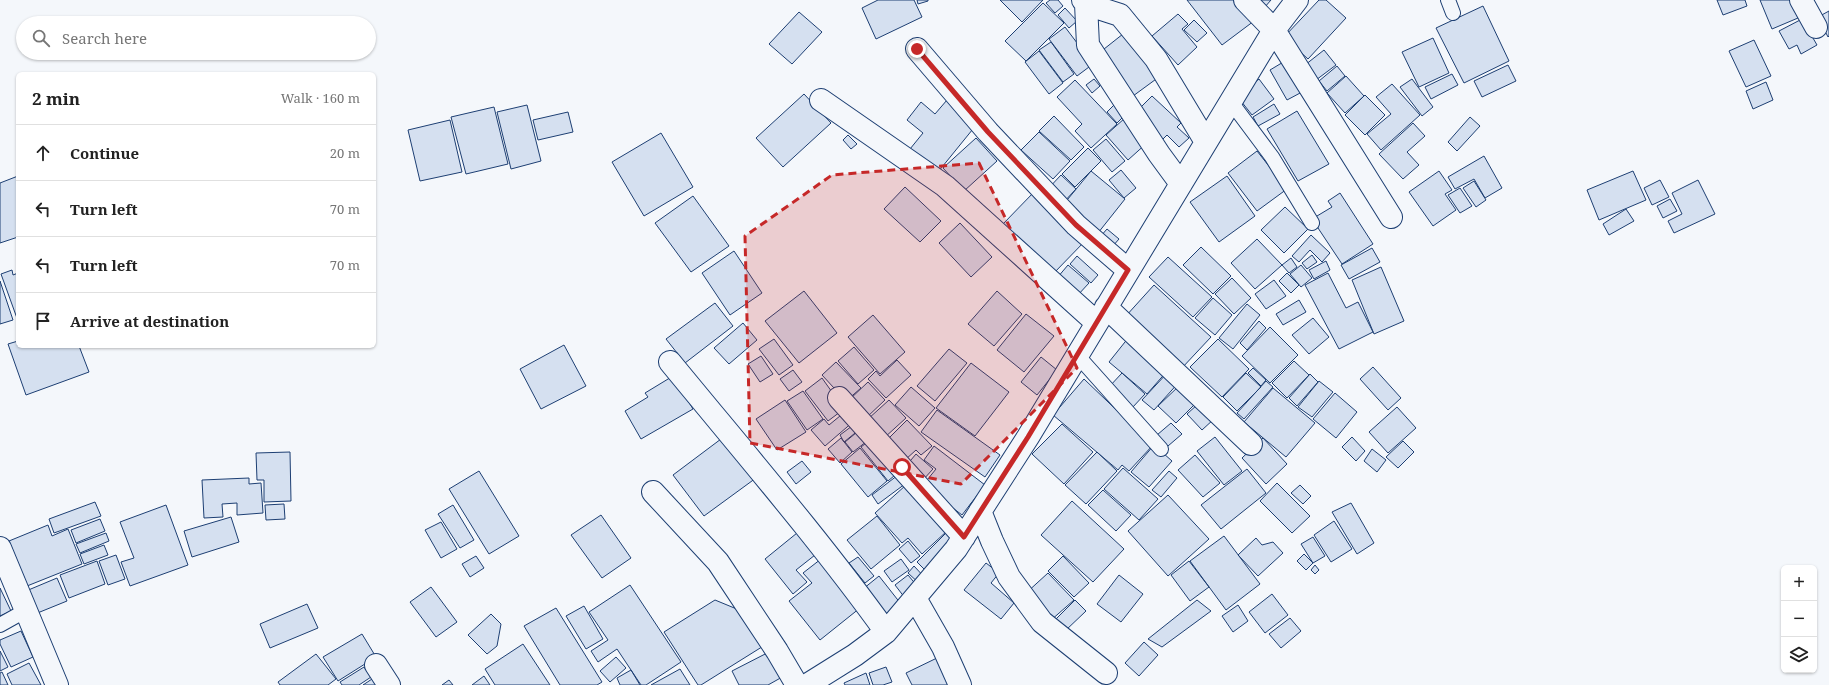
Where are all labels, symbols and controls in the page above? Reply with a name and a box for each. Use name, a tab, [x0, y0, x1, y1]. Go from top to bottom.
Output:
search box	[16, 16, 376, 60]
icon: search	[30, 27, 52, 49]
text: Search here	[62, 28, 147, 48]
route end	[908, 40, 926, 58]
text: 2 min	[32, 87, 80, 110]
text: Walk · 160 m	[281, 89, 360, 107]
icon: ahead	[32, 142, 54, 164]
text: Continue	[70, 143, 139, 163]
text: 20 m	[330, 144, 360, 162]
icon: left	[32, 198, 54, 220]
text: Turn left	[70, 199, 138, 219]
text: 70 m	[330, 200, 360, 218]
icon: left	[32, 254, 54, 276]
text: Turn left	[70, 255, 138, 275]
text: 70 m	[330, 256, 360, 274]
icon: arrive	[32, 310, 54, 332]
text: Arrive at destination	[70, 311, 229, 331]
route start	[893, 458, 911, 476]
map controls	[1781, 565, 1817, 673]
button: +	[1781, 565, 1817, 601]
button: −	[1781, 601, 1817, 637]
button: layers	[1781, 637, 1817, 673]

